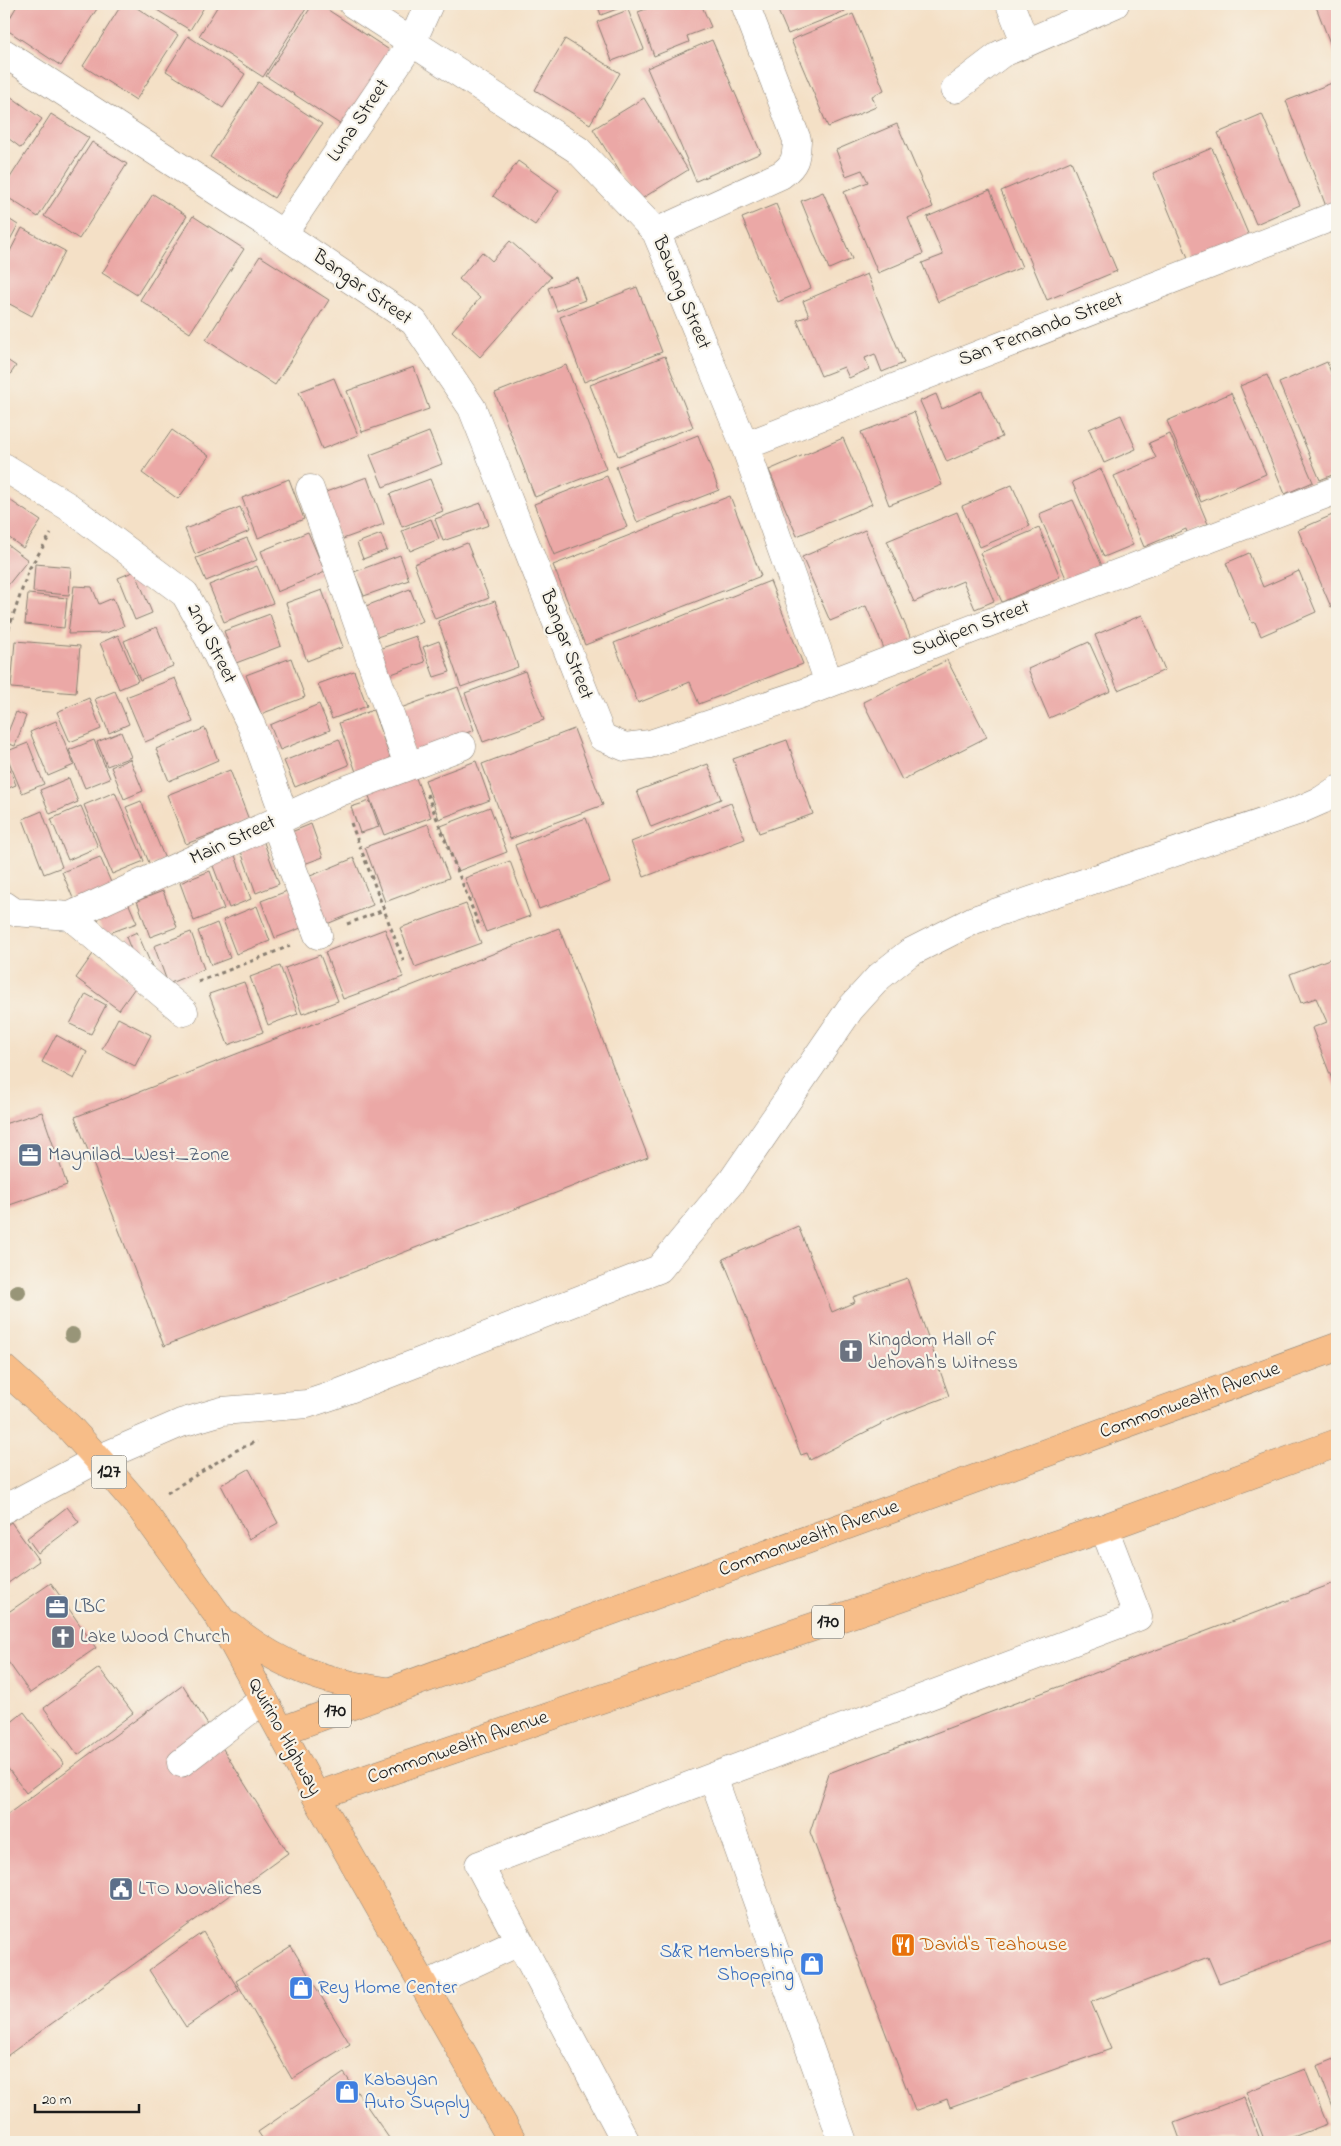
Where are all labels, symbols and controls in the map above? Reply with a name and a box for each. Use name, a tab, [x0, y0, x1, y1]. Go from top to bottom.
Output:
street label: Luna Street	[320, 73, 398, 168]
street label: Bauang Street	[643, 231, 718, 355]
street label: Bangar Street	[305, 242, 418, 334]
street label: San Fernando Street	[954, 285, 1128, 375]
street label: Bangar Street	[530, 585, 600, 705]
street label: Sudipen Street	[908, 593, 1034, 665]
street label: 2nd Street	[178, 599, 244, 689]
street label: Main Street	[185, 808, 281, 874]
place label: Maynilad_West_Zone	[48, 1141, 229, 1170]
office icon: Maynilad_West_Zone	[17, 1142, 43, 1168]
place label: Kingdom Hall of Jehovah's Witness	[868, 1326, 1018, 1378]
church icon: Kingdom Hall of Jehovah's Witness	[838, 1338, 864, 1364]
street label: Commonwealth Avenue	[1096, 1355, 1284, 1447]
road number: 127	[92, 1455, 126, 1488]
street label: Commonwealth Avenue	[715, 1493, 903, 1585]
place label: LBC	[74, 1593, 106, 1622]
office icon: LBC	[44, 1594, 70, 1620]
road number: 170	[812, 1605, 844, 1638]
place label: Lake Wood Church	[80, 1623, 230, 1652]
church icon: Lake Wood Church	[50, 1624, 76, 1650]
street label: Quirino Highway	[239, 1673, 328, 1802]
road number: 170	[319, 1694, 351, 1728]
street label: Commonwealth Avenue	[363, 1703, 553, 1793]
place label: LTO Novaliches	[138, 1875, 262, 1904]
public building icon: LTO Novaliches	[108, 1876, 134, 1902]
place label: David's Teahouse	[919, 1931, 1067, 1960]
restaurant icon: David's Teahouse	[890, 1932, 916, 1958]
place label: S&R Membership Shopping	[659, 1938, 794, 1991]
shop icon: S&R Membership Shopping	[799, 1951, 825, 1977]
place label: Rey Home Center	[318, 1974, 458, 2003]
shop icon: Rey Home Center	[288, 1975, 314, 2001]
place label: Kabayan Auto Supply	[364, 2066, 470, 2118]
shop icon: Kabayan Auto Supply	[334, 2079, 360, 2105]
scale bar	[35, 2081, 139, 2113]
text: 20 m	[42, 2089, 72, 2111]

